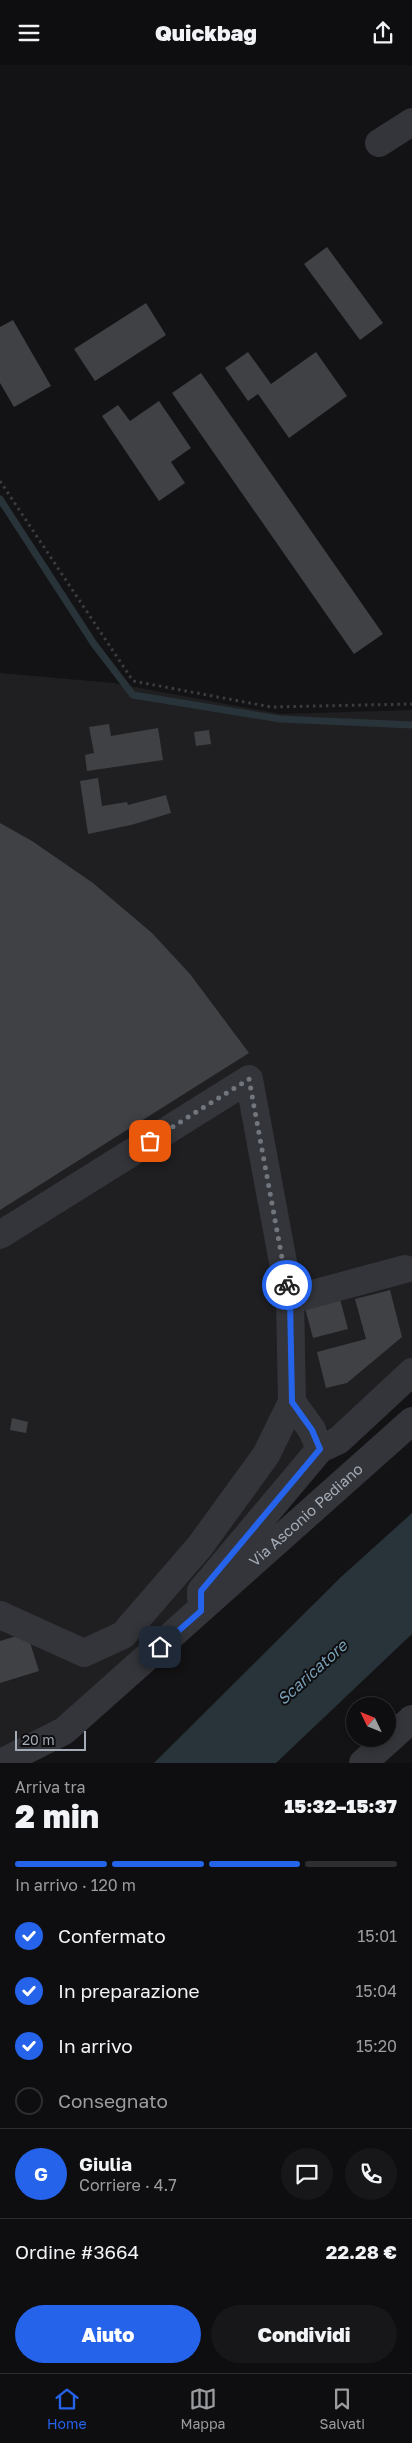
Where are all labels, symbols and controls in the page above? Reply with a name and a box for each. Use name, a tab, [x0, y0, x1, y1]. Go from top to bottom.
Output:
icon: menu	[15, 19, 43, 47]
text: Quickbag	[155, 19, 257, 46]
icon: share	[369, 19, 397, 47]
pin	[129, 1120, 171, 1162]
icon: bag	[136, 1127, 164, 1155]
courier	[262, 1260, 312, 1310]
icon: bike	[273, 1271, 301, 1299]
street label: Via Asconio Pediano	[245, 1459, 366, 1570]
pin	[139, 1626, 181, 1668]
icon: home	[146, 1633, 174, 1661]
water label: Scaricatore	[273, 1634, 352, 1709]
north arrow	[346, 1697, 396, 1747]
map controls	[346, 1697, 396, 1747]
scale bar	[15, 1728, 86, 1751]
text: 20 m	[22, 1731, 55, 1748]
text: Arriva tra	[15, 1777, 86, 1797]
text: 15:32–15:37	[284, 1794, 397, 1817]
text: 2 min	[15, 1797, 99, 1835]
text: In arrivo · 120 m	[15, 1875, 136, 1895]
icon: check	[15, 1922, 43, 1950]
text: Confermato	[58, 1924, 166, 1947]
text: 15:01	[357, 1926, 397, 1946]
icon: check	[15, 1977, 43, 2005]
text: In preparazione	[58, 1979, 200, 2002]
text: 15:04	[355, 1981, 397, 2001]
icon: check	[15, 2032, 43, 2060]
text: In arrivo	[58, 2034, 133, 2057]
text: 15:20	[356, 2036, 397, 2056]
text: Consegnato	[58, 2089, 168, 2112]
button: chat	[281, 2148, 333, 2200]
button: phone	[345, 2148, 397, 2200]
text: Giulia	[79, 2152, 132, 2175]
text: G	[34, 2162, 48, 2185]
text: Corriere · 4.7	[79, 2175, 177, 2195]
text: Ordine #3664	[15, 2240, 139, 2263]
text: 22.28 €	[326, 2240, 397, 2263]
button: Aiuto	[15, 2305, 201, 2363]
button: Condividi	[211, 2305, 397, 2363]
tab: Home	[47, 2385, 87, 2432]
tab: Mappa	[180, 2385, 226, 2432]
tab: Salvati	[319, 2385, 365, 2432]

